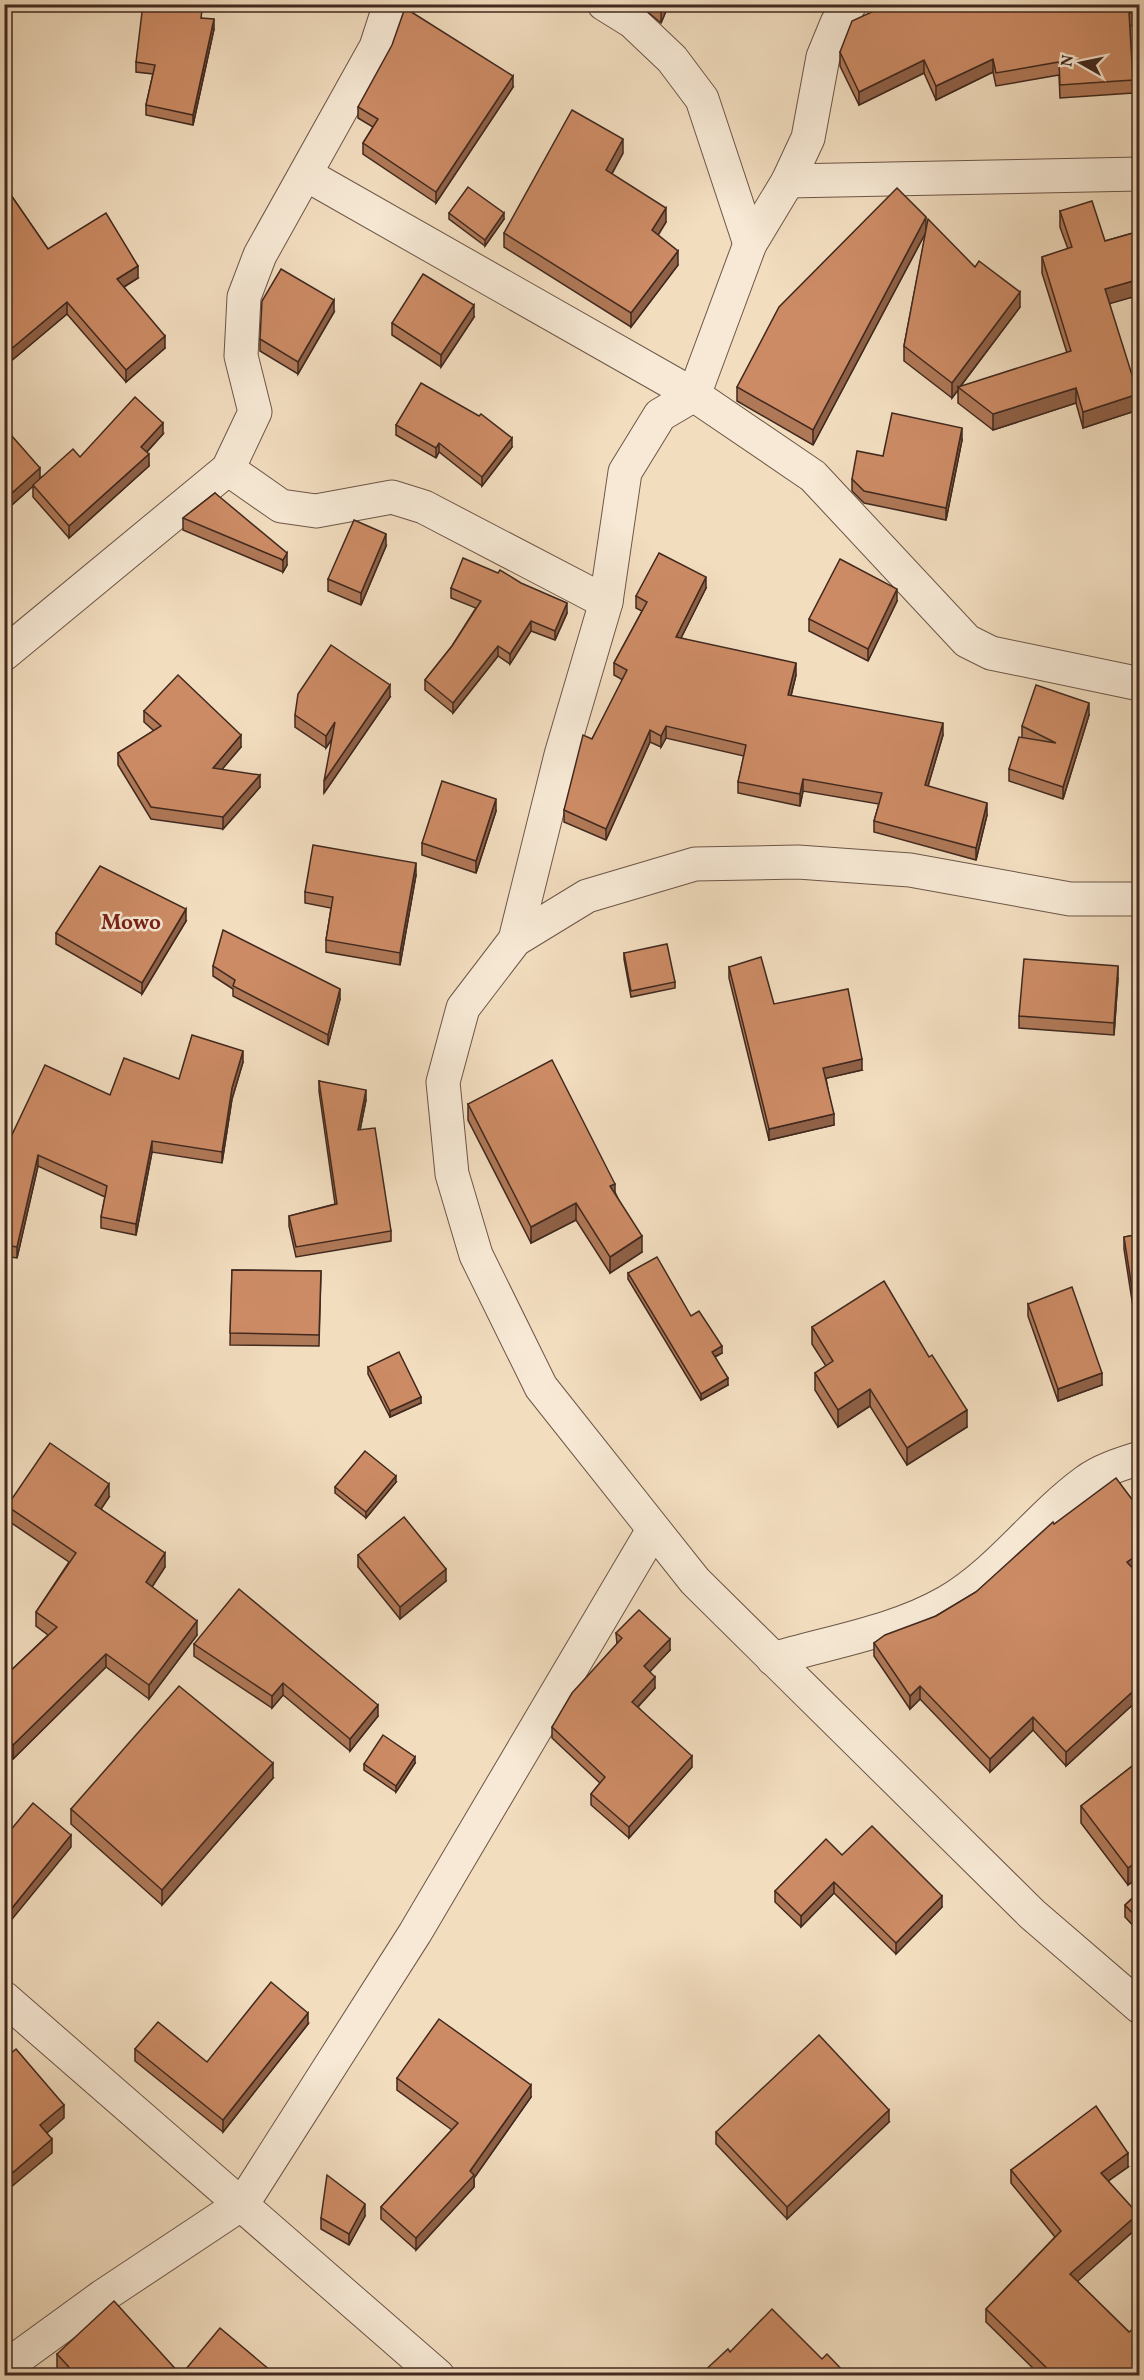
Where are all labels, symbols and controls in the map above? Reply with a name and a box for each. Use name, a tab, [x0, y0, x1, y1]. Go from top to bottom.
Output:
north arrow	[1051, 33, 1111, 93]
text: N	[1056, 53, 1080, 68]
district label: Mowo	[101, 909, 161, 938]

